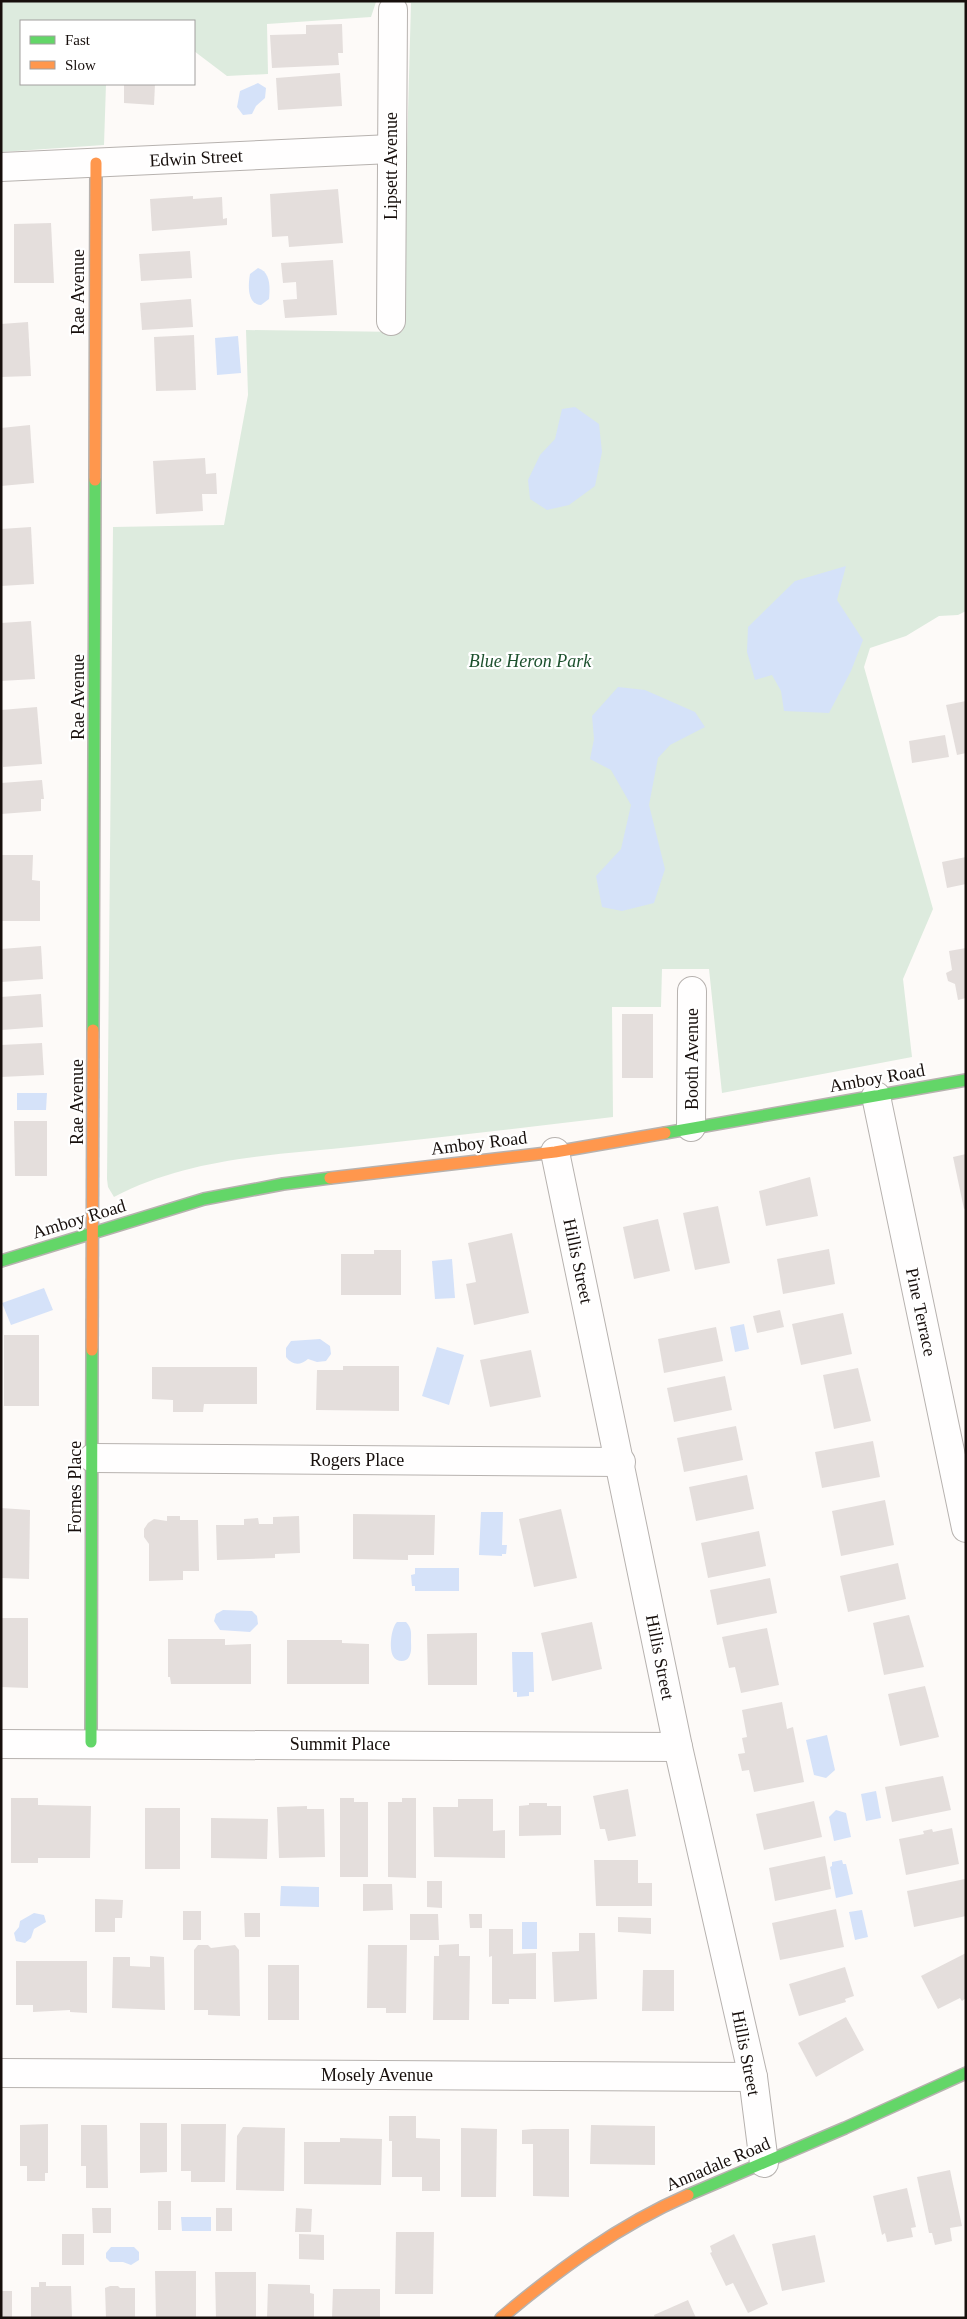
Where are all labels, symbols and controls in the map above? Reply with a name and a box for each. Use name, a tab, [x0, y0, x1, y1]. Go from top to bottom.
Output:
legend	[20, 20, 195, 85]
text: Fast	[65, 32, 91, 48]
text: Slow	[65, 57, 96, 73]
street label: Lipsett Avenue	[381, 112, 401, 220]
street label: Edwin Street	[149, 146, 243, 170]
street label: Rae Avenue	[68, 249, 88, 335]
park label: Blue Heron Park	[469, 651, 592, 671]
street label: Rae Avenue	[68, 654, 88, 740]
street label: Booth Avenue	[682, 1008, 702, 1110]
street label: Rae Avenue	[67, 1059, 87, 1145]
street label: Amboy Road	[828, 1060, 926, 1096]
street label: Amboy Road	[430, 1127, 528, 1159]
street label: Amboy Road	[30, 1195, 128, 1243]
street label: Hillis Street	[559, 1217, 597, 1305]
street label: Pine Terrace	[902, 1266, 940, 1358]
street label: Fornes Place	[65, 1441, 85, 1533]
street label: Rogers Place	[310, 1450, 404, 1470]
street label: Hillis Street	[642, 1613, 678, 1701]
street label: Summit Place	[290, 1734, 390, 1754]
street label: Hillis Street	[728, 2009, 764, 2097]
street label: Mosely Avenue	[321, 2065, 433, 2085]
street label: Annadale Road	[663, 2133, 773, 2195]

